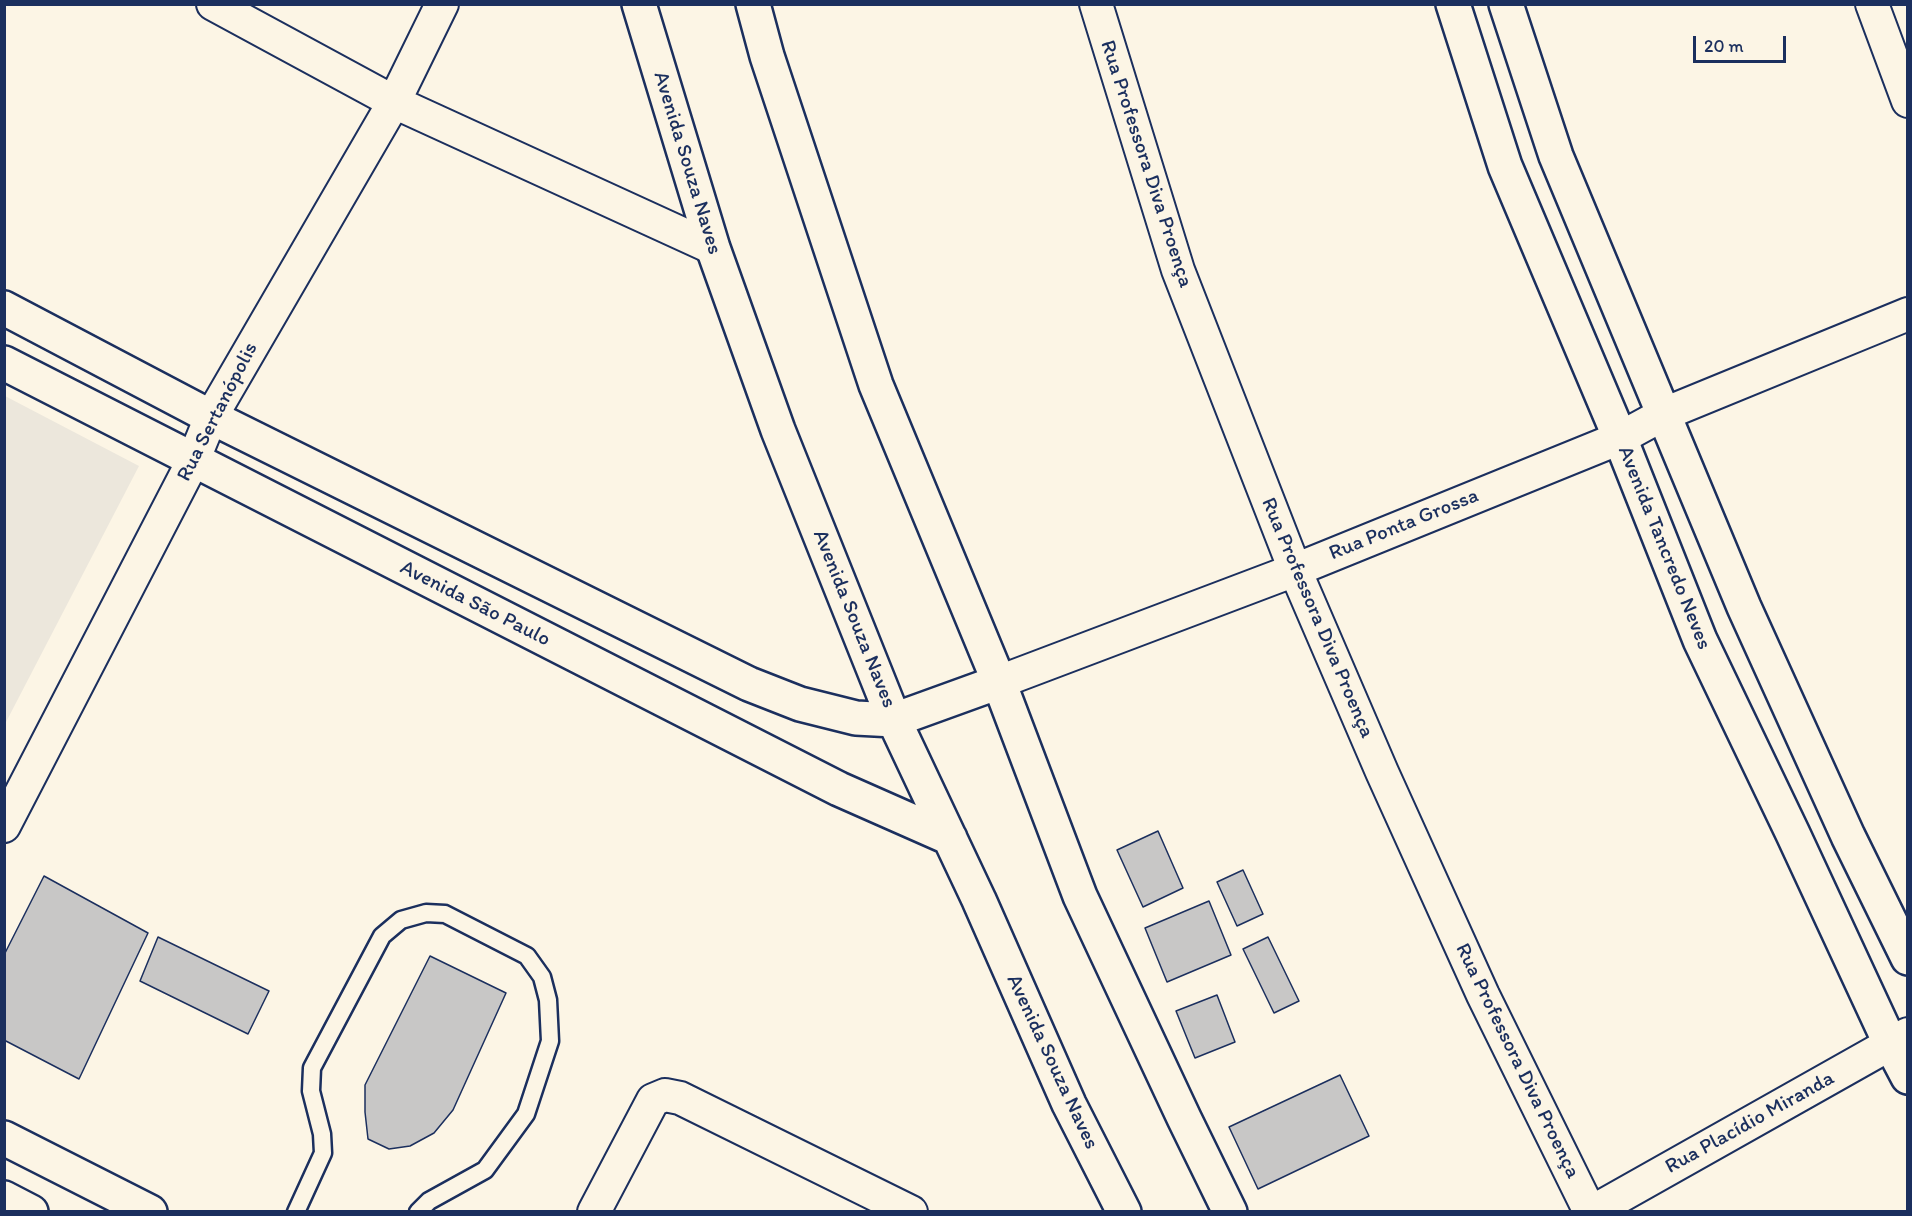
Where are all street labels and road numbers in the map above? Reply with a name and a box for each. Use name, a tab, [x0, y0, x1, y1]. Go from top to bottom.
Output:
street label: Rua Professora Diva Proença	[1094, 37, 1198, 291]
street label: Avenida Souza Naves	[647, 68, 727, 258]
street label: Rua Sertanópolis	[172, 338, 264, 486]
street label: Avenida Tancredo Neves	[1612, 443, 1716, 653]
street label: Rua Ponta Grossa	[1326, 484, 1482, 566]
street label: Rua Professora Diva Proença	[1255, 494, 1379, 742]
street label: Avenida Souza Naves	[807, 526, 901, 712]
street label: Avenida São Paulo	[396, 555, 554, 653]
street label: Rua Professora Diva Proença	[1449, 939, 1585, 1183]
street label: Avenida Souza Naves	[1000, 971, 1104, 1153]
street label: Rua Placídio Miranda	[1661, 1066, 1839, 1180]

